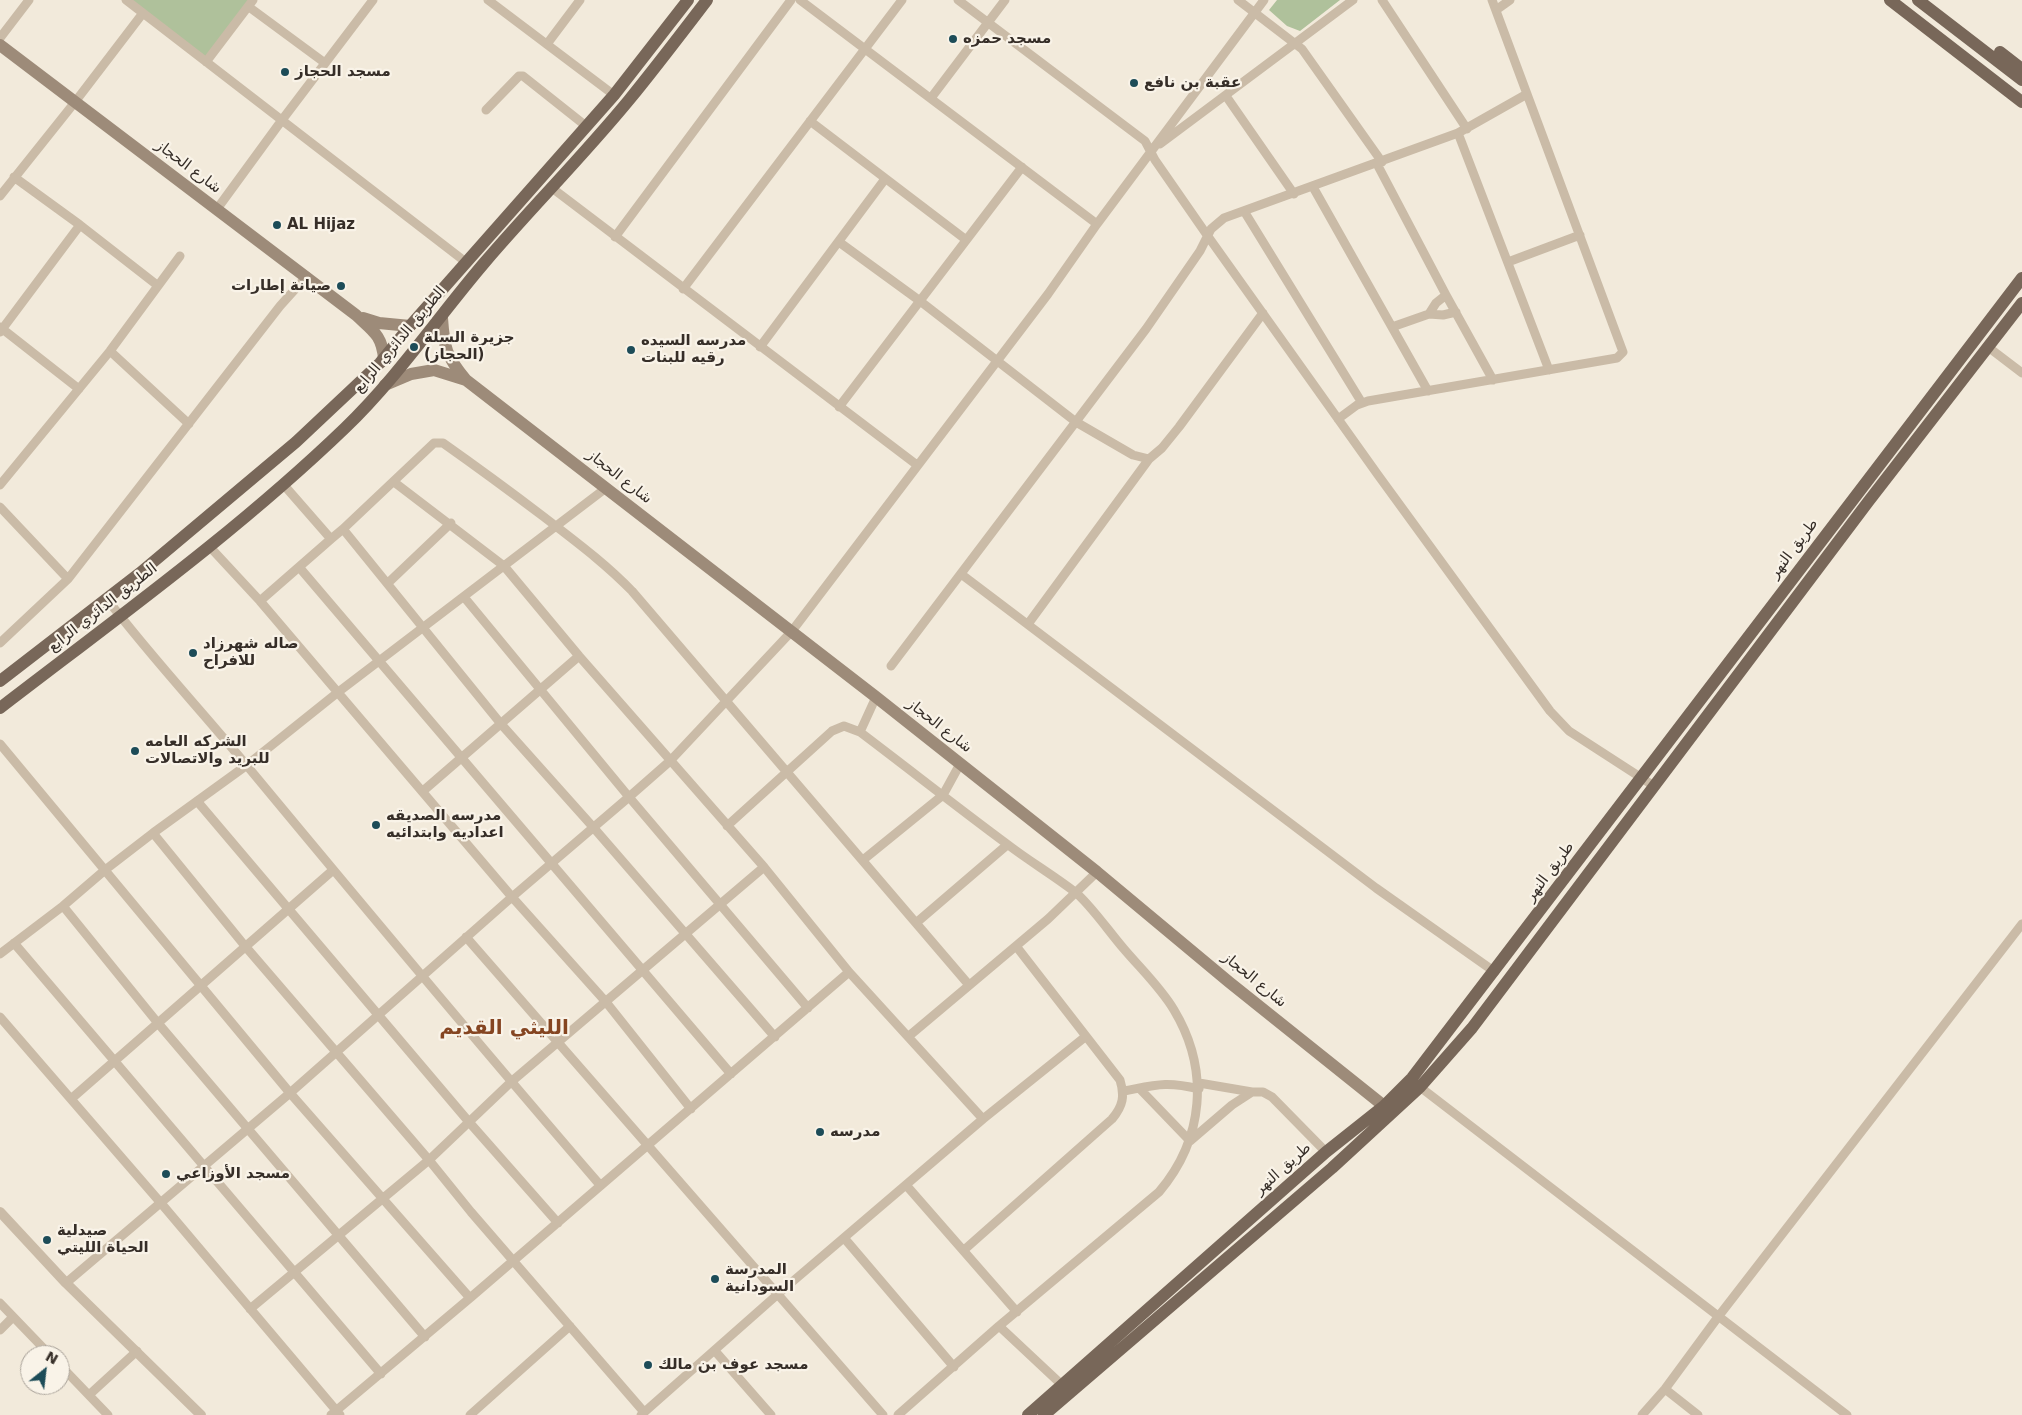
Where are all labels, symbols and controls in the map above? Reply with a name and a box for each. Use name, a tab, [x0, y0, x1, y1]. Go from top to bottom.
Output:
place label: مسجد حمزه	[963, 30, 1051, 48]
marker: مسجد حمزه	[947, 33, 959, 45]
place label: مسجد الحجاز	[295, 63, 391, 81]
marker: مسجد الحجاز	[279, 66, 291, 78]
place label: عقبة بن نافع	[1144, 74, 1241, 92]
marker: عقبة بن نافع	[1128, 77, 1140, 89]
street label: شارع الحجاز	[151, 136, 225, 198]
place label: AL Hijaz	[287, 216, 355, 234]
marker: AL Hijaz	[271, 219, 283, 231]
place label: صيانة إطارات	[231, 277, 331, 295]
marker: صيانة إطارات	[335, 280, 347, 292]
street label: الطريق الدائري الرابع	[350, 283, 450, 397]
place label: جزيرة السلة (الحجاز)	[424, 329, 514, 364]
place label: مدرسه السيده رقيه للبنات	[641, 332, 746, 367]
marker: جزيرة السلة (الحجاز)	[408, 341, 420, 353]
marker: مدرسه السيده رقيه للبنات	[625, 344, 637, 356]
street label: شارع الحجاز	[583, 446, 655, 508]
street label: طريق النهر	[1766, 516, 1822, 582]
street label: الطريق الدائري الرابع	[45, 560, 161, 656]
place label: صاله شهرزاد للافراح	[203, 635, 299, 670]
marker: صاله شهرزاد للافراح	[187, 647, 199, 659]
street label: شارع الحجاز	[903, 695, 975, 757]
place label: الشركه العامه للبريد والاتصالات	[145, 733, 270, 768]
marker: الشركه العامه للبريد والاتصالات	[129, 745, 141, 757]
place label: مدرسه الصديقه اعداديه وابتدائيه	[386, 807, 504, 842]
marker: مدرسه الصديقه اعداديه وابتدائيه	[370, 819, 382, 831]
street label: طريق النهر	[1522, 839, 1578, 905]
street label: شارع الحجاز	[1218, 948, 1290, 1012]
district label: الليثي القديم	[439, 1017, 569, 1041]
place label: مدرسه	[830, 1123, 880, 1141]
marker: مدرسه	[814, 1126, 826, 1138]
street label: طريق النهر	[1251, 1139, 1315, 1199]
place label: مسجد الأوزاعي	[176, 1165, 290, 1183]
marker: مسجد الأوزاعي	[160, 1168, 172, 1180]
place label: صيدلية الحياة الليتي	[57, 1222, 149, 1257]
marker: صيدلية الحياة الليتي	[41, 1234, 53, 1246]
place label: المدرسة السودانية	[725, 1261, 794, 1296]
marker: المدرسة السودانية	[709, 1273, 721, 1285]
north arrow	[20, 1345, 70, 1395]
text: N	[43, 1348, 61, 1368]
place label: مسجد عوف بن مالك	[658, 1356, 808, 1374]
marker: مسجد عوف بن مالك	[642, 1359, 654, 1371]

